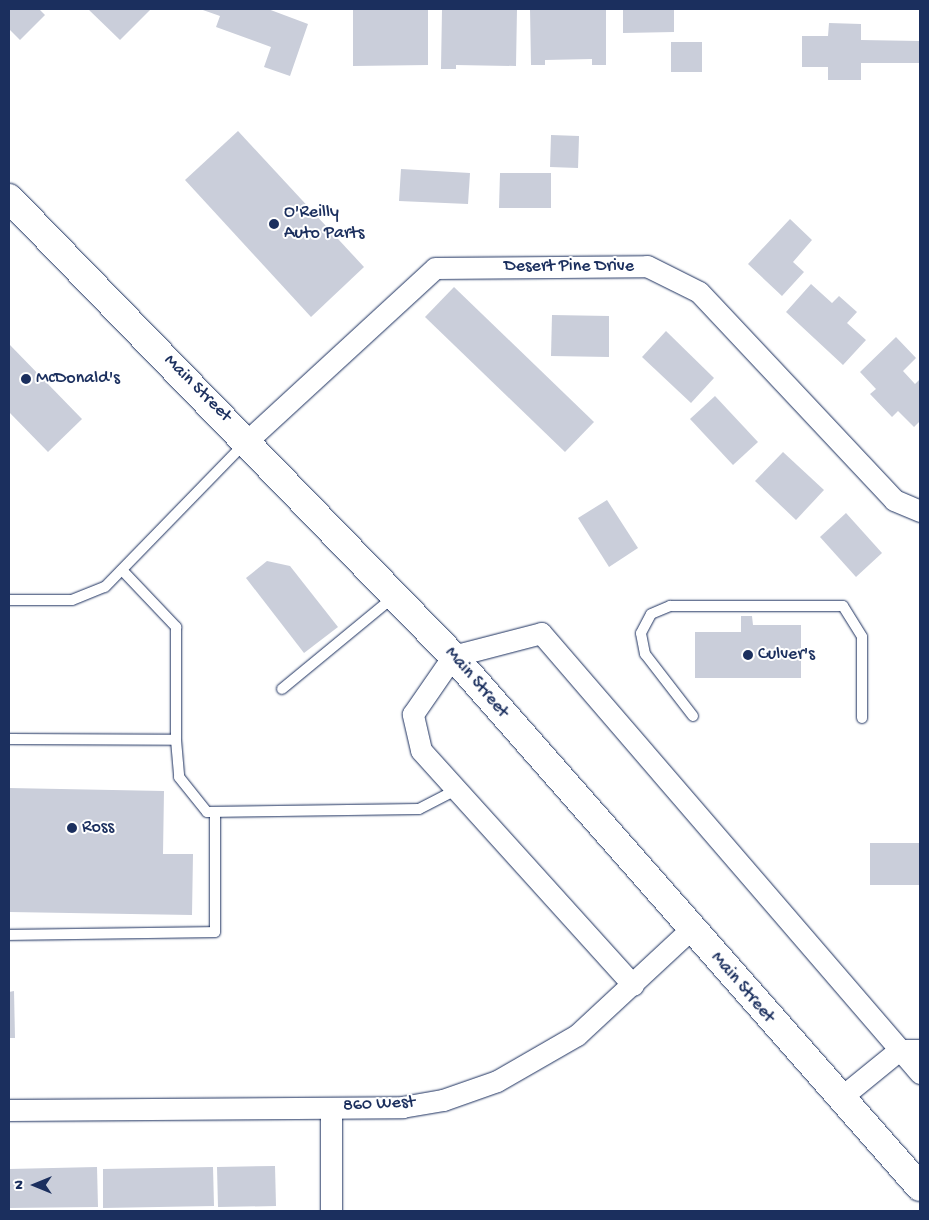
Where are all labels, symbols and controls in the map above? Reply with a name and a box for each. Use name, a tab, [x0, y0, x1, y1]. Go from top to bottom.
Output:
place label: O'Reilly Auto Parts	[284, 203, 364, 245]
marker: O'Reilly Auto Parts	[268, 218, 280, 230]
street label: Desert Pine Drive	[504, 256, 634, 278]
street label: Main Street	[159, 351, 235, 427]
place label: McDonald's	[36, 368, 120, 390]
marker: McDonald's	[20, 373, 32, 385]
street label: Main Street	[439, 643, 513, 723]
place label: Culver's	[758, 644, 815, 666]
marker: Culver's	[742, 649, 754, 661]
place label: Ross	[82, 817, 114, 839]
marker: Ross	[66, 822, 78, 834]
street label: Main Street	[705, 948, 779, 1028]
street label: 860 West	[342, 1092, 416, 1118]
north arrow	[10, 1160, 60, 1210]
text: N	[11, 1180, 28, 1190]

